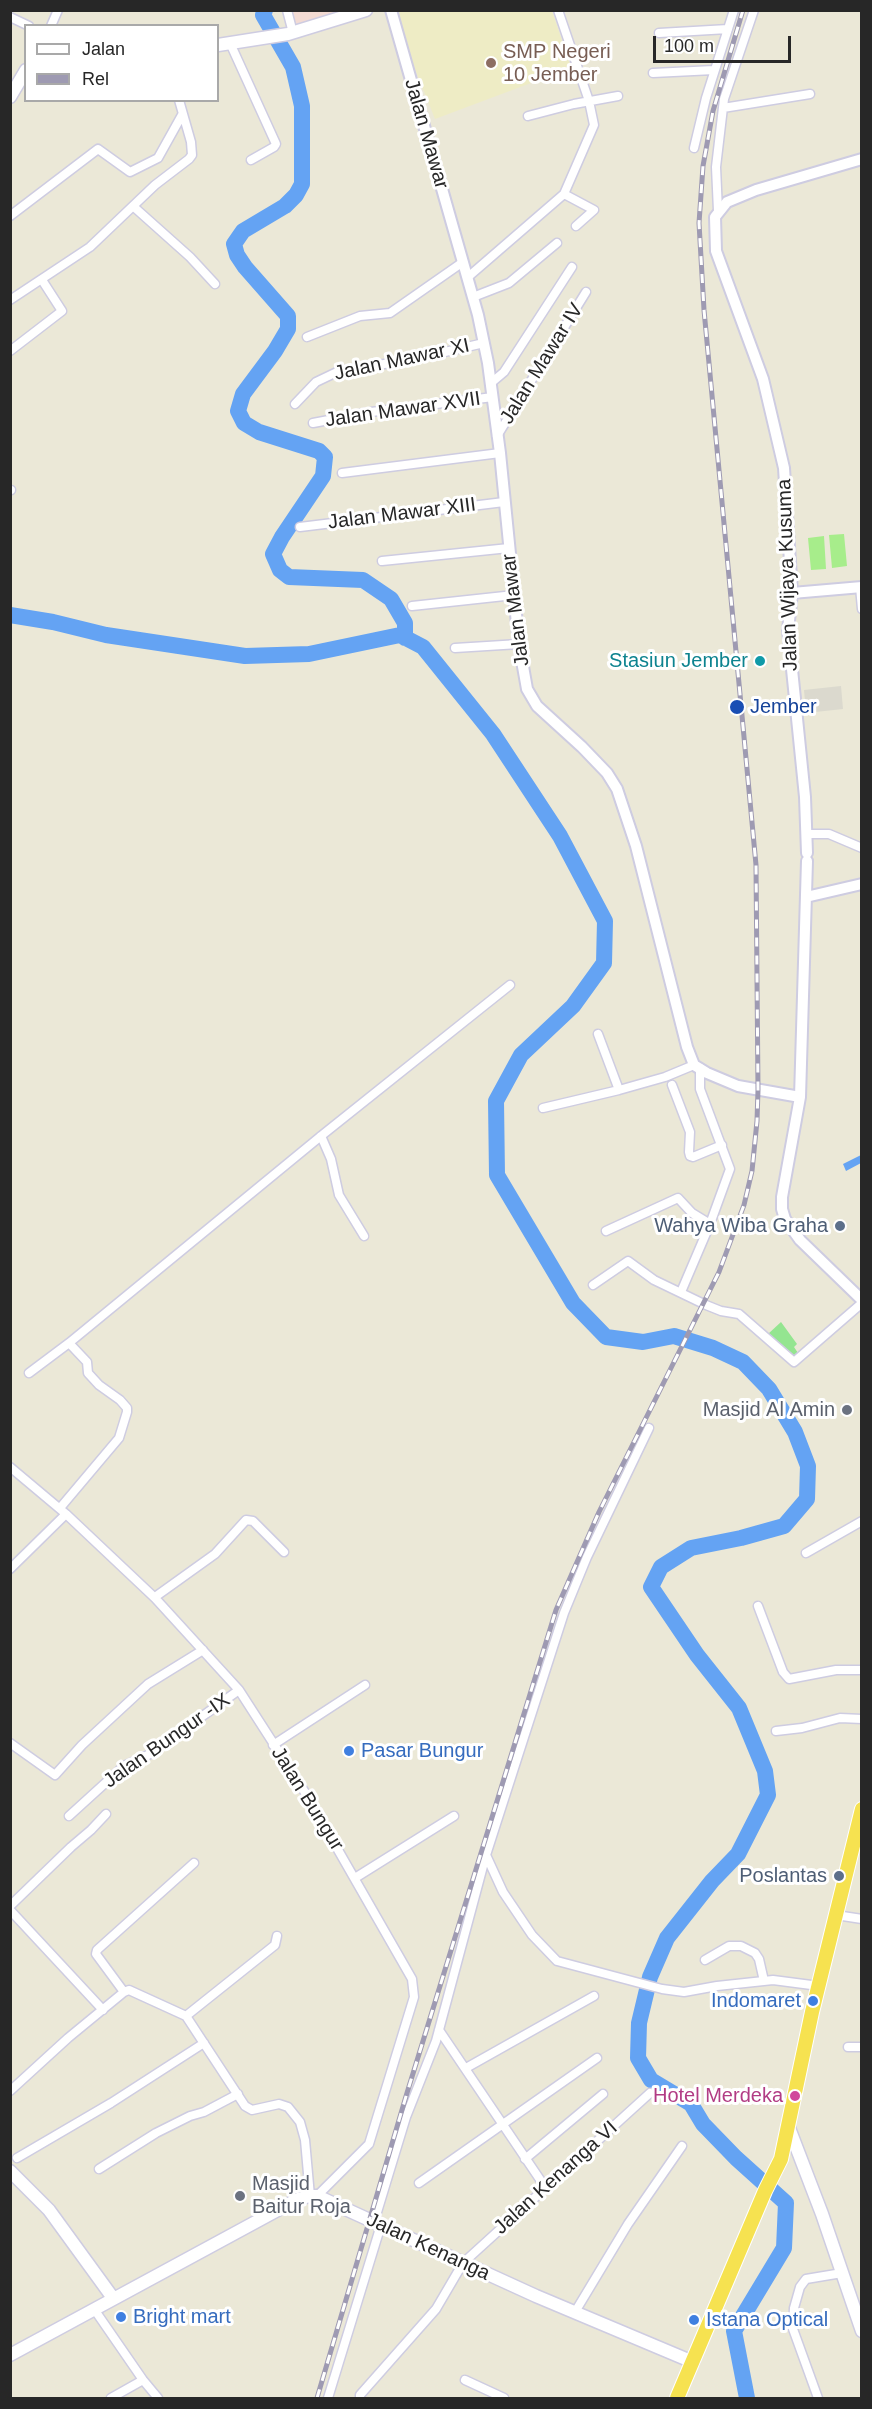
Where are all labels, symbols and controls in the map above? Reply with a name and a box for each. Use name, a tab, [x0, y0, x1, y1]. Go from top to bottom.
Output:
legend	[24, 24, 219, 102]
scale bar	[656, 24, 794, 62]
text: 100 m	[664, 36, 714, 56]
text: Jalan	[82, 39, 125, 59]
place label: SMP Negeri 10 Jember	[503, 40, 611, 87]
marker: SMP Negeri 10 Jember	[484, 56, 498, 70]
text: Rel	[82, 69, 109, 89]
street label: Jalan Mawar	[399, 76, 453, 192]
street label: Jalan Mawar IV	[495, 299, 589, 429]
street label: Jalan Mawar XI	[332, 334, 472, 386]
street label: Jalan Mawar XVII	[324, 387, 482, 433]
street label: Jalan Wijaya Kusuma	[773, 478, 803, 672]
street label: Jalan Mawar XIII	[327, 493, 477, 535]
street label: Jalan Mawar	[497, 552, 535, 668]
place label: Stasiun Jember	[609, 649, 748, 673]
marker: Stasiun Jember	[753, 654, 767, 668]
place label: Jember	[750, 695, 817, 719]
marker: Jember	[728, 698, 746, 716]
place label: Wahya Wiba Graha	[654, 1214, 828, 1238]
marker: Wahya Wiba Graha	[833, 1219, 847, 1233]
place label: Masjid Al Amin	[703, 1398, 835, 1422]
marker: Masjid Al Amin	[840, 1403, 854, 1417]
street label: Jalan Bungur -IX	[99, 1688, 235, 1794]
place label: Pasar Bungur	[361, 1739, 483, 1763]
street label: Jalan Bungur	[266, 1743, 348, 1855]
marker: Pasar Bungur	[342, 1744, 356, 1758]
place label: Poslantas	[739, 1864, 827, 1888]
marker: Poslantas	[832, 1869, 846, 1883]
place label: Indomaret	[711, 1989, 801, 2013]
marker: Indomaret	[806, 1994, 820, 2008]
place label: Hotel Merdeka	[653, 2084, 783, 2108]
marker: Hotel Merdeka	[788, 2089, 802, 2103]
street label: Jalan Kenanga VI	[489, 2116, 623, 2240]
place label: Masjid Baitur Roja	[252, 2172, 351, 2219]
marker: Masjid Baitur Roja	[233, 2189, 247, 2203]
street label: Jalan Kenanga	[362, 2208, 494, 2286]
place label: Bright mart	[133, 2305, 231, 2329]
place label: Istana Optical	[706, 2308, 828, 2332]
marker: Bright mart	[114, 2310, 128, 2324]
marker: Istana Optical	[687, 2313, 701, 2327]

